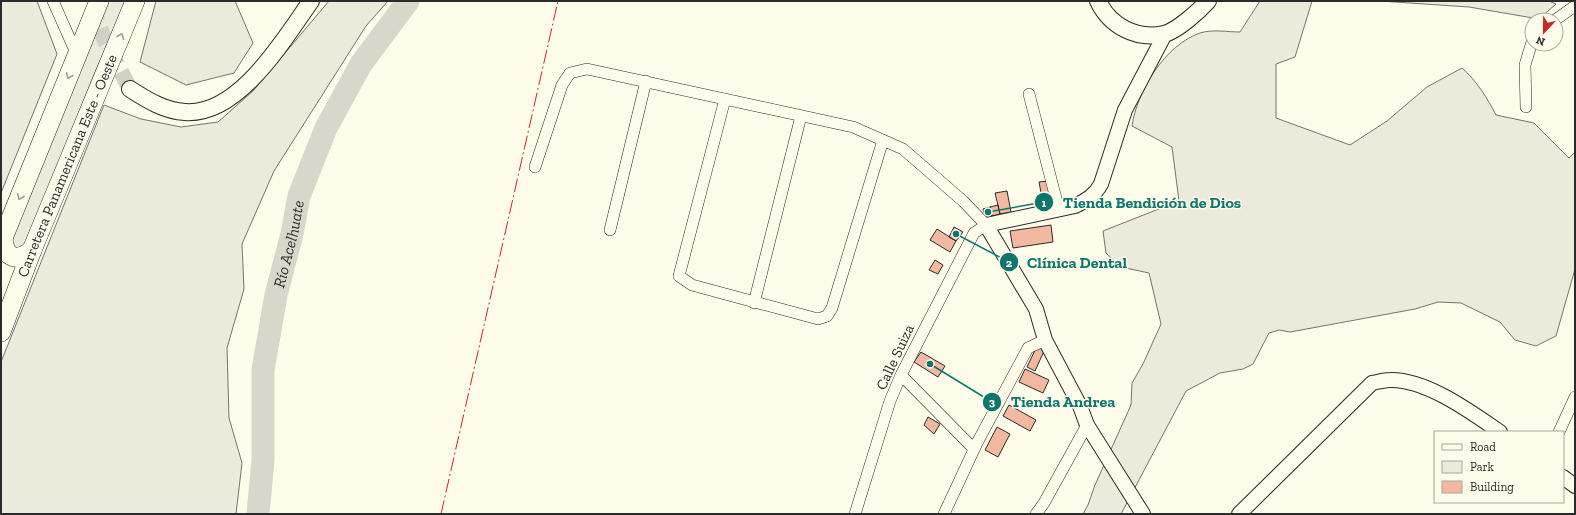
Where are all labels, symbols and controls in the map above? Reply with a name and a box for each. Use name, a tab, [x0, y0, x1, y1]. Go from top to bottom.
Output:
north arrow	[1524, 12, 1564, 52]
one-way arrow	[116, 32, 124, 39]
text: N	[1534, 33, 1547, 48]
street label: Carretera Panamericana Este - Oeste	[14, 52, 121, 280]
one-way arrow	[66, 72, 74, 80]
callout: Tienda Bendición de Dios	[1034, 188, 1249, 216]
one-way arrow	[17, 192, 25, 200]
text: Tienda Bendición de Dios	[1063, 193, 1241, 212]
text: 1	[1042, 196, 1047, 210]
water label: Río Acelhuate	[269, 199, 308, 290]
callout: Clínica Dental	[999, 248, 1135, 276]
text: Clínica Dental	[1027, 253, 1127, 272]
text: 2	[1006, 256, 1013, 270]
street label: Calle Suiza	[872, 321, 918, 393]
callout: Tienda Andrea	[982, 388, 1123, 416]
text: Tienda Andrea	[1011, 392, 1115, 411]
text: 3	[989, 395, 996, 409]
legend	[1434, 431, 1564, 503]
text: Road	[1470, 440, 1496, 454]
text: Park	[1470, 460, 1495, 474]
text: Building	[1470, 480, 1514, 494]

